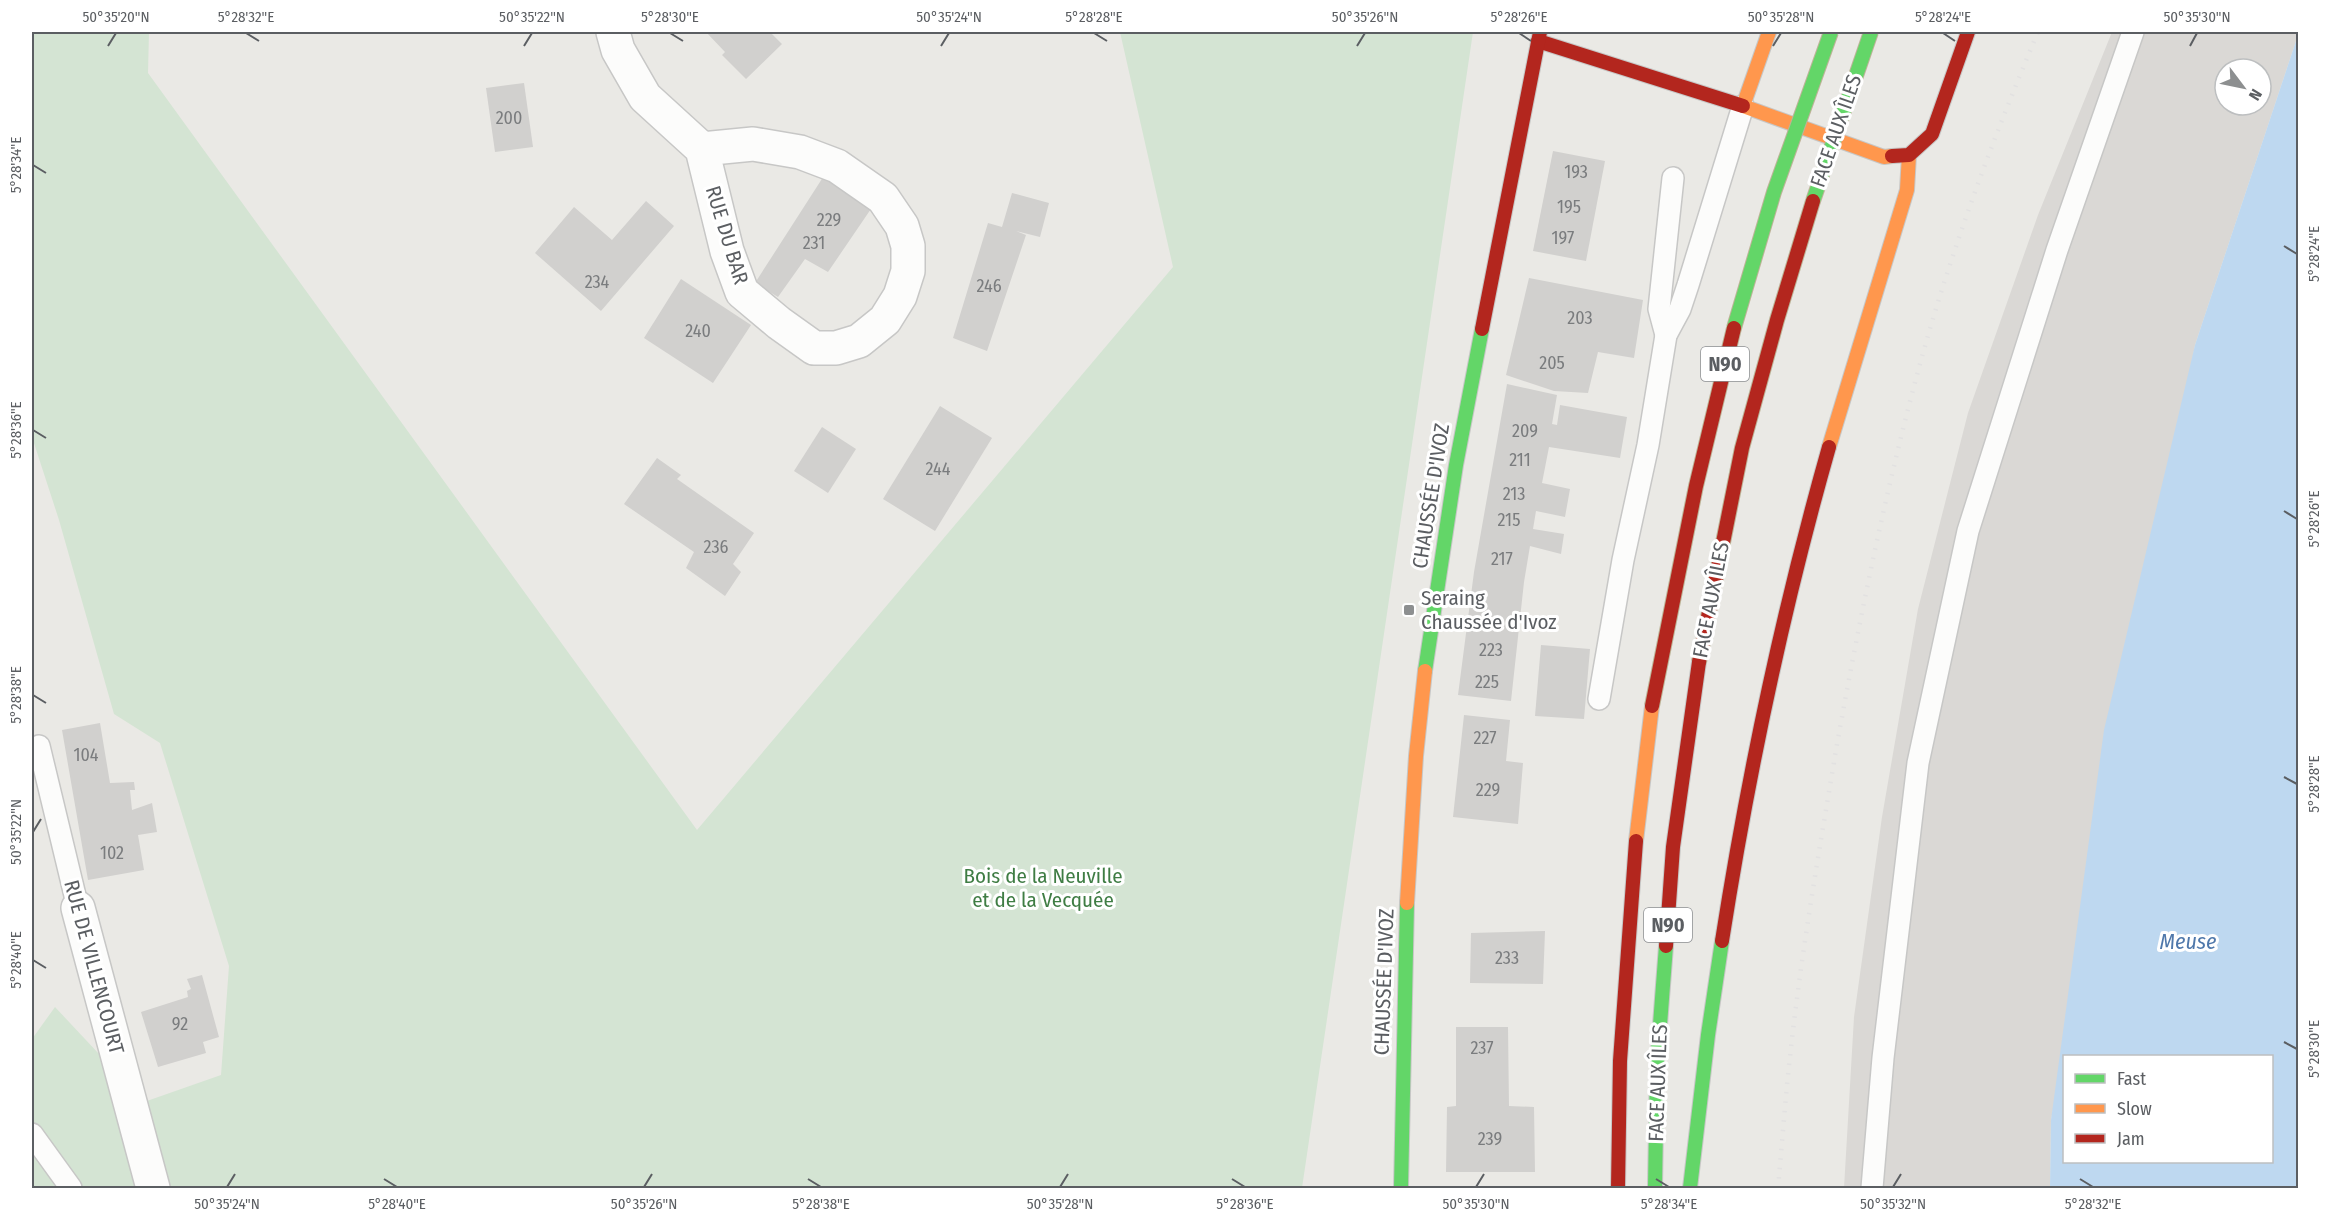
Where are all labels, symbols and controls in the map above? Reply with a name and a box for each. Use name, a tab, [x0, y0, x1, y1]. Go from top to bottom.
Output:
text: 50°35'20"N	[82, 8, 150, 26]
text: 5°28'32"E	[218, 8, 274, 26]
text: 50°35'22"N	[499, 8, 565, 26]
text: 5°28'30"E	[641, 8, 699, 26]
text: 50°35'24"N	[916, 8, 982, 26]
text: 5°28'28"E	[1065, 8, 1123, 26]
text: 50°35'26"N	[1332, 8, 1398, 26]
text: 5°28'26"E	[1490, 8, 1548, 26]
text: 50°35'28"N	[1748, 8, 1814, 26]
text: 5°28'24"E	[1915, 8, 1971, 26]
text: 50°35'30"N	[2163, 8, 2231, 26]
north arrow	[2213, 57, 2273, 117]
street label: FACE AUX ÎLES	[1805, 71, 1867, 191]
text: N	[2245, 86, 2266, 104]
house number: 200	[496, 107, 522, 129]
text: 5°28'34"E	[7, 137, 25, 193]
house number: 193	[1564, 161, 1588, 183]
street label: RUE DU BAR	[700, 183, 754, 288]
house number: 195	[1557, 196, 1581, 218]
house number: 229	[817, 209, 841, 231]
text: 5°28'24"E	[2305, 226, 2323, 282]
house number: 197	[1552, 227, 1574, 249]
house number: 231	[803, 232, 825, 254]
house number: 234	[585, 271, 610, 293]
house number: 246	[976, 275, 1002, 297]
house number: 203	[1567, 307, 1593, 329]
house number: 240	[685, 320, 711, 342]
road number: N90	[1701, 347, 1749, 381]
house number: 205	[1539, 352, 1565, 374]
text: 5°28'36"E	[7, 401, 25, 459]
house number: 209	[1512, 420, 1538, 442]
street label: CHAUSSÉE D'IVOZ	[1407, 421, 1455, 571]
house number: 211	[1509, 449, 1531, 471]
house number: 244	[925, 458, 951, 480]
house number: 213	[1503, 483, 1525, 505]
text: 5°28'26"E	[2305, 490, 2323, 548]
house number: 215	[1498, 509, 1520, 531]
house number: 236	[704, 536, 729, 558]
street label: FACE AUX ÎLES	[1687, 540, 1735, 660]
house number: 217	[1491, 548, 1513, 570]
place label: Seraing Chaussée d'Ivoz	[1421, 585, 1557, 635]
marker: Seraing Chaussée d'Ivoz	[1402, 603, 1416, 617]
house number: 223	[1479, 639, 1503, 661]
text: 5°28'38"E	[7, 666, 25, 724]
house number: 225	[1475, 671, 1499, 693]
house number: 227	[1473, 727, 1497, 749]
house number: 104	[73, 744, 99, 766]
text: 5°28'28"E	[2305, 755, 2323, 813]
house number: 229	[1476, 779, 1500, 801]
text: 50°35'22"N	[7, 799, 25, 865]
house number: 102	[100, 842, 124, 864]
park label: Bois de la Neuville et de la Vecquée	[963, 863, 1123, 913]
street label: RUE DE VILLENCOURT	[58, 877, 130, 1057]
street label: CHAUSSÉE D'IVOZ	[1368, 908, 1400, 1056]
road number: N90	[1644, 908, 1692, 942]
water label: Meuse	[2159, 928, 2217, 955]
text: 5°28'40"E	[7, 931, 25, 989]
house number: 233	[1495, 947, 1519, 969]
house number: 92	[172, 1013, 188, 1035]
text: 5°28'30"E	[2305, 1020, 2323, 1078]
street label: FACE AUX ÎLES	[1643, 1024, 1673, 1142]
house number: 237	[1470, 1037, 1494, 1059]
legend	[2063, 1055, 2273, 1163]
text: Fast	[2117, 1068, 2146, 1090]
text: Slow	[2117, 1098, 2152, 1120]
house number: 239	[1478, 1128, 1502, 1150]
text: Jam	[2117, 1128, 2145, 1150]
text: 50°35'24"N	[194, 1195, 260, 1213]
text: 5°28'40"E	[368, 1195, 426, 1213]
text: 50°35'26"N	[611, 1195, 677, 1213]
text: 5°28'38"E	[792, 1195, 850, 1213]
text: 50°35'28"N	[1027, 1195, 1093, 1213]
text: 5°28'36"E	[1216, 1195, 1274, 1213]
text: 50°35'30"N	[1442, 1195, 1510, 1213]
text: 5°28'34"E	[1641, 1195, 1697, 1213]
text: 50°35'32"N	[1860, 1195, 1926, 1213]
text: 5°28'32"E	[2065, 1195, 2121, 1213]

